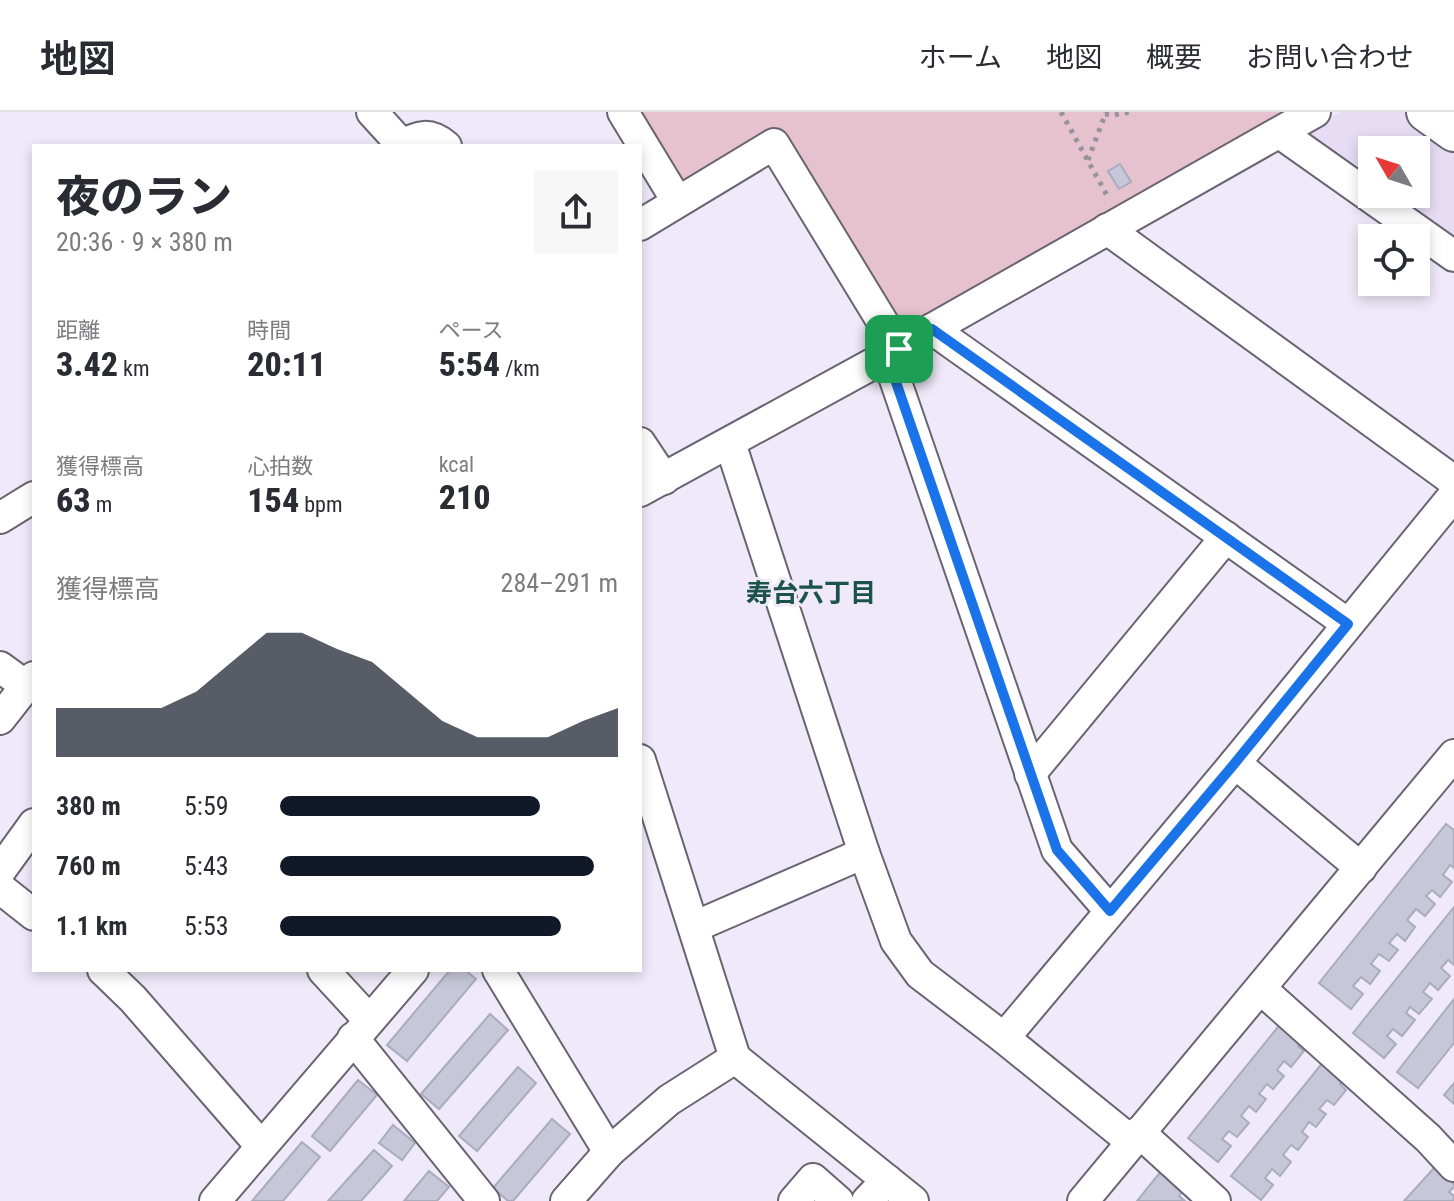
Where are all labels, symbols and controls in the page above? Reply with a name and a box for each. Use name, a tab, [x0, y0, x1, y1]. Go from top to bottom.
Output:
text: 地図	[40, 37, 116, 81]
text: ホーム	[919, 41, 1002, 74]
text: 地図	[1046, 41, 1102, 74]
text: 概要	[1146, 41, 1202, 74]
text: お問い合わせ	[1246, 41, 1414, 74]
north arrow	[1358, 136, 1430, 208]
map controls	[1358, 136, 1430, 296]
button: share	[534, 170, 618, 254]
text: 夜のラン	[56, 171, 232, 223]
button: locate	[1358, 224, 1430, 296]
text: 20:36 · 9 × 380 m	[56, 227, 233, 257]
pin	[865, 315, 933, 383]
text: 距離	[56, 318, 100, 343]
text: 時間	[247, 318, 291, 343]
text: ペース	[439, 318, 504, 343]
icon: arrive	[877, 327, 921, 371]
text: 3.42	[56, 344, 118, 384]
text: 20:11	[247, 344, 326, 384]
text: 5:54	[439, 344, 500, 384]
text: km	[118, 356, 149, 381]
text: /km	[500, 356, 540, 381]
text: kcal	[439, 452, 474, 477]
text: 獲得標高	[56, 454, 144, 479]
text: 心拍数	[247, 454, 313, 479]
text: 210	[439, 477, 491, 517]
text: 63	[56, 480, 91, 520]
text: 154	[247, 480, 299, 520]
text: m	[91, 492, 112, 517]
text: bpm	[299, 492, 343, 517]
text: 284–291 m	[501, 568, 618, 598]
text: 獲得標高	[56, 574, 160, 604]
district label: 寿台六丁目	[746, 578, 876, 608]
text: 380 m	[56, 791, 121, 821]
text: 5:59	[184, 791, 229, 821]
text: 760 m	[56, 851, 121, 881]
text: 5:43	[184, 851, 229, 881]
text: 1.1 km	[56, 911, 128, 941]
text: 5:53	[184, 911, 229, 941]

